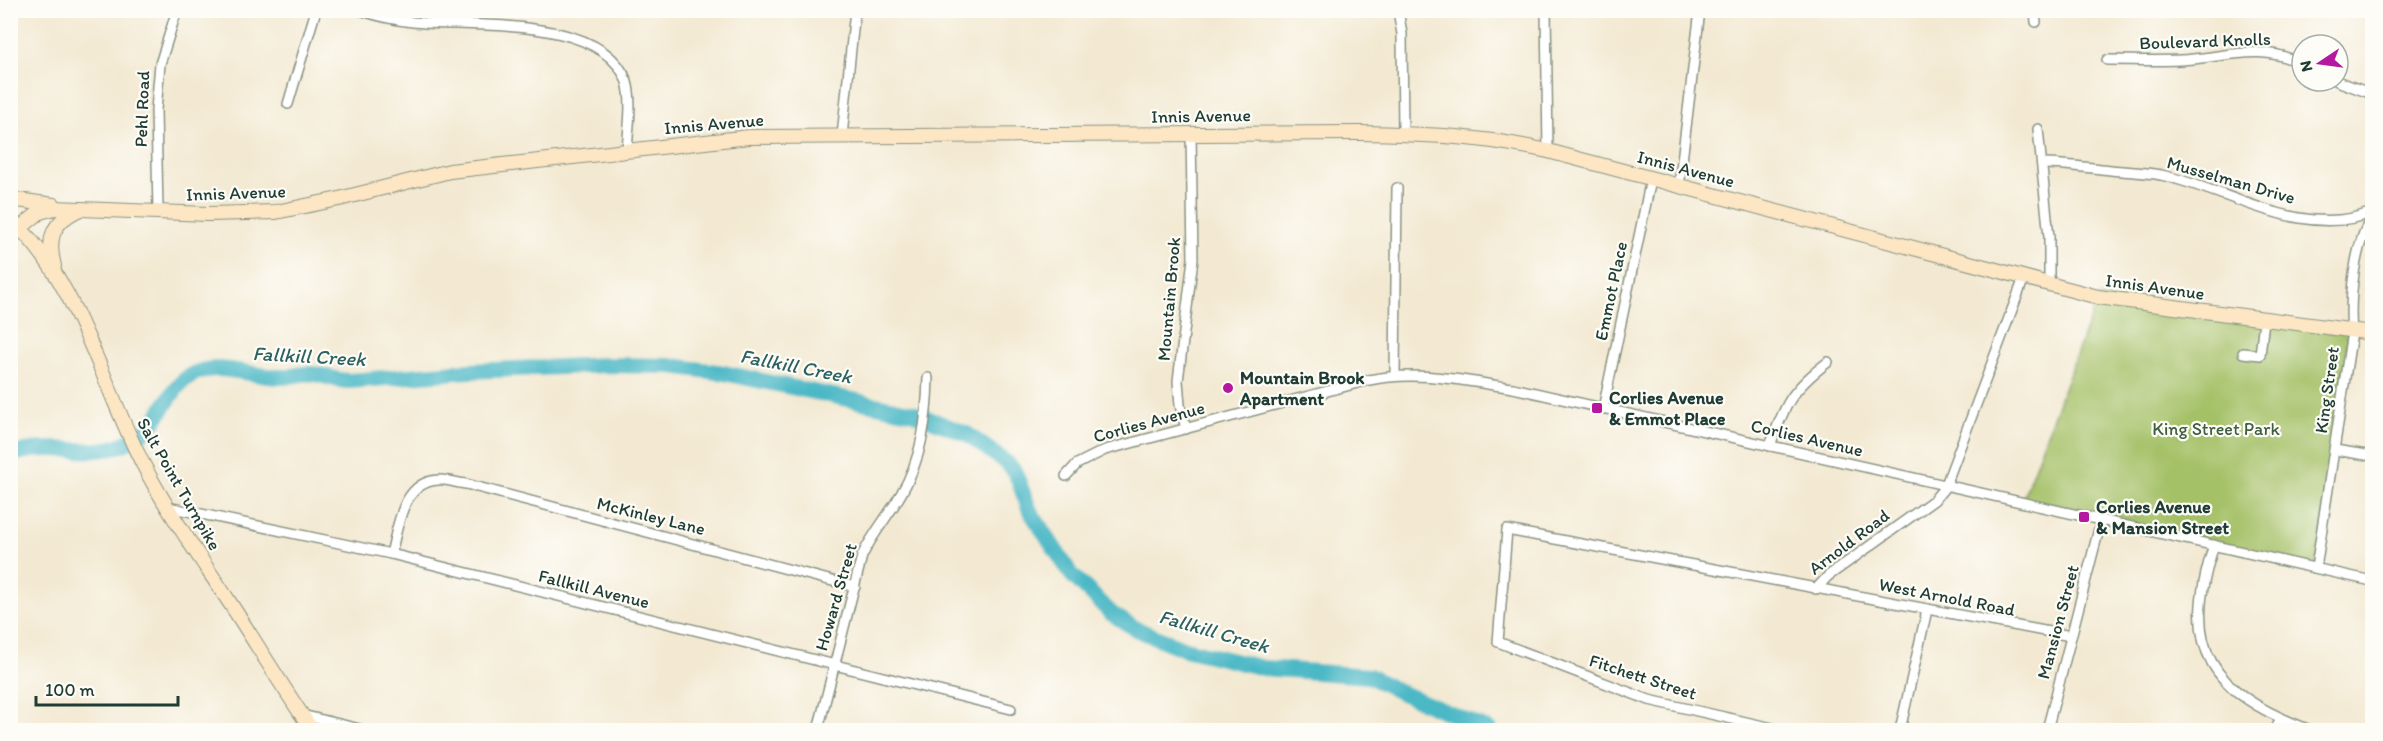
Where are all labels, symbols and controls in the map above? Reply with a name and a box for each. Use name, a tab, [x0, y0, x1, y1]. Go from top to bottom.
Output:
street label: Boulevard Knolls	[2139, 28, 2271, 54]
north arrow	[2290, 33, 2350, 93]
text: N	[2295, 59, 2316, 74]
street label: Pehl Road	[130, 70, 154, 148]
street label: Innis Avenue	[1151, 104, 1251, 128]
street label: Innis Avenue	[663, 109, 765, 139]
street label: Innis Avenue	[1635, 145, 1737, 193]
street label: Musselman Drive	[2164, 151, 2298, 209]
street label: Innis Avenue	[186, 180, 286, 206]
street label: Mountain Brook	[1153, 236, 1185, 362]
street label: Emmot Place	[1590, 239, 1632, 343]
street label: Innis Avenue	[2104, 269, 2206, 305]
water label: Fallkill Creek	[252, 341, 368, 371]
water label: Fallkill Creek	[738, 343, 855, 389]
street label: King Street	[2310, 345, 2344, 435]
place label: Mountain Brook Apartment	[1239, 367, 1365, 410]
marker: Mountain Brook Apartment	[1221, 381, 1235, 395]
place label: Corlies Avenue & Emmot Place	[1609, 387, 1726, 430]
street label: Corlies Avenue	[1091, 397, 1207, 447]
marker: Corlies Avenue & Emmot Place	[1590, 401, 1604, 415]
street label: Salt Point Turnpike	[132, 414, 226, 554]
street label: Corlies Avenue	[1749, 414, 1865, 462]
park label: King Street Park	[2152, 418, 2280, 440]
street label: McKinley Lane	[595, 492, 707, 540]
place label: Corlies Avenue & Mansion Street	[2096, 496, 2229, 539]
street label: Arnold Road	[1804, 504, 1894, 580]
marker: Corlies Avenue & Mansion Street	[2077, 510, 2091, 524]
street label: Howard Street	[810, 540, 862, 653]
street label: Mansion Street	[2032, 562, 2084, 681]
street label: Fallkill Avenue	[536, 565, 652, 613]
street label: West Arnold Road	[1877, 573, 2017, 621]
water label: Fallkill Creek	[1156, 604, 1273, 659]
street label: Fitchett Street	[1587, 649, 1700, 705]
scale bar	[36, 669, 178, 707]
text: 100 m	[45, 679, 95, 701]

